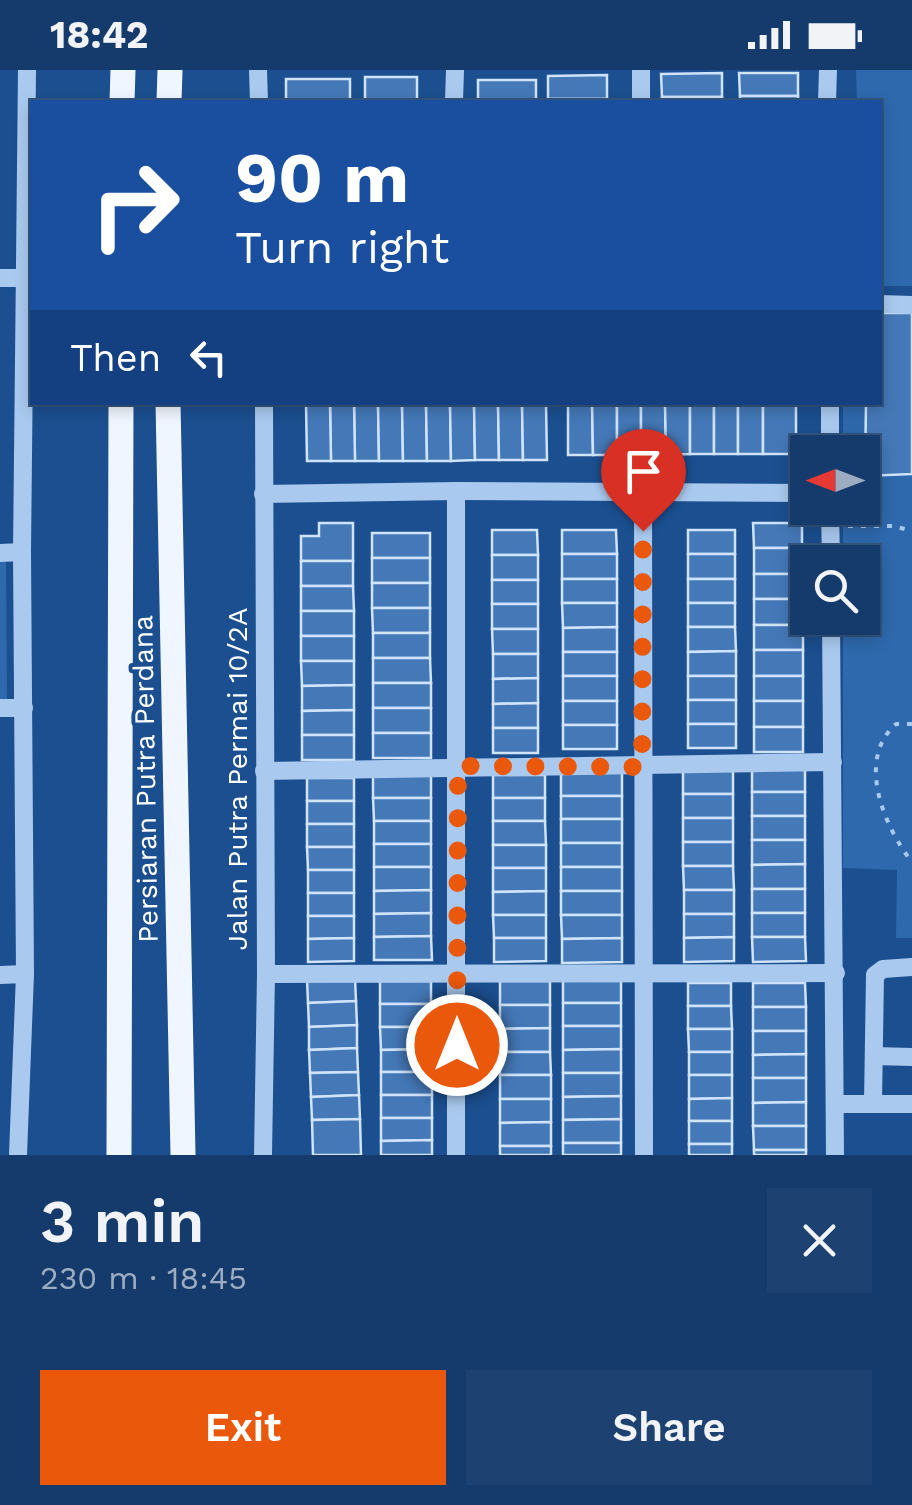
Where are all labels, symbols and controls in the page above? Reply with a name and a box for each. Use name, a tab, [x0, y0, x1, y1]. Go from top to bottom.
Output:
text: 18:42	[50, 13, 148, 57]
text: 90 m	[235, 137, 409, 219]
icon: right	[70, 140, 200, 270]
text: Turn right	[235, 221, 449, 274]
icon: left	[181, 330, 236, 385]
text: Then	[70, 336, 161, 380]
pin	[601, 429, 686, 532]
north arrow	[790, 435, 880, 525]
map controls	[790, 435, 880, 635]
icon: arrive	[616, 444, 671, 499]
button: search	[790, 545, 880, 635]
street label: Jalan Putra Permai 10/2A	[221, 608, 254, 950]
street label: Persiaran Putra Perdana	[126, 615, 165, 943]
position arrow	[405, 993, 509, 1097]
text: 3 min	[40, 1186, 204, 1257]
button: close	[767, 1188, 872, 1293]
text: 230 m · 18:45	[40, 1259, 247, 1297]
button: Exit	[40, 1370, 446, 1485]
button: Share	[466, 1370, 872, 1485]

